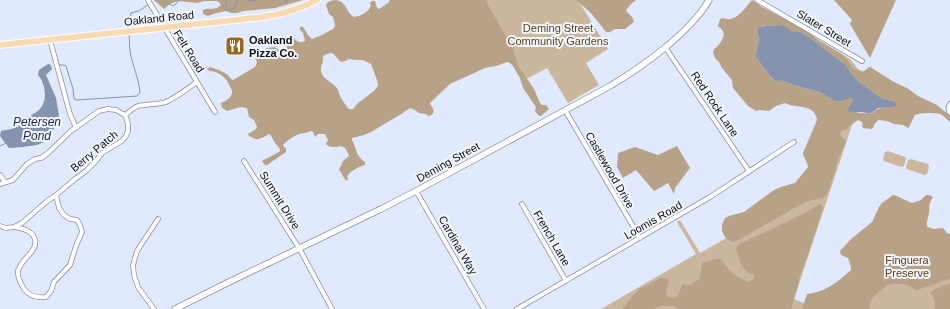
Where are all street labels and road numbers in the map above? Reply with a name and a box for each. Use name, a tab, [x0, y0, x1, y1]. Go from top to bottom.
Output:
street label: Slater Street	[795, 7, 853, 49]
street label: Oakland Road	[123, 8, 195, 28]
street label: Felt Road	[171, 28, 207, 74]
street label: Red Rock Lane	[689, 69, 741, 139]
street label: Berry Patch	[68, 128, 120, 174]
street label: Castlewood Drive	[583, 130, 637, 210]
street label: Deming Street	[414, 140, 482, 184]
street label: Summit Drive	[257, 169, 303, 231]
street label: Loomis Road	[622, 199, 684, 241]
street label: French Lane	[531, 208, 573, 268]
street label: Cardinal Way	[436, 214, 480, 277]

